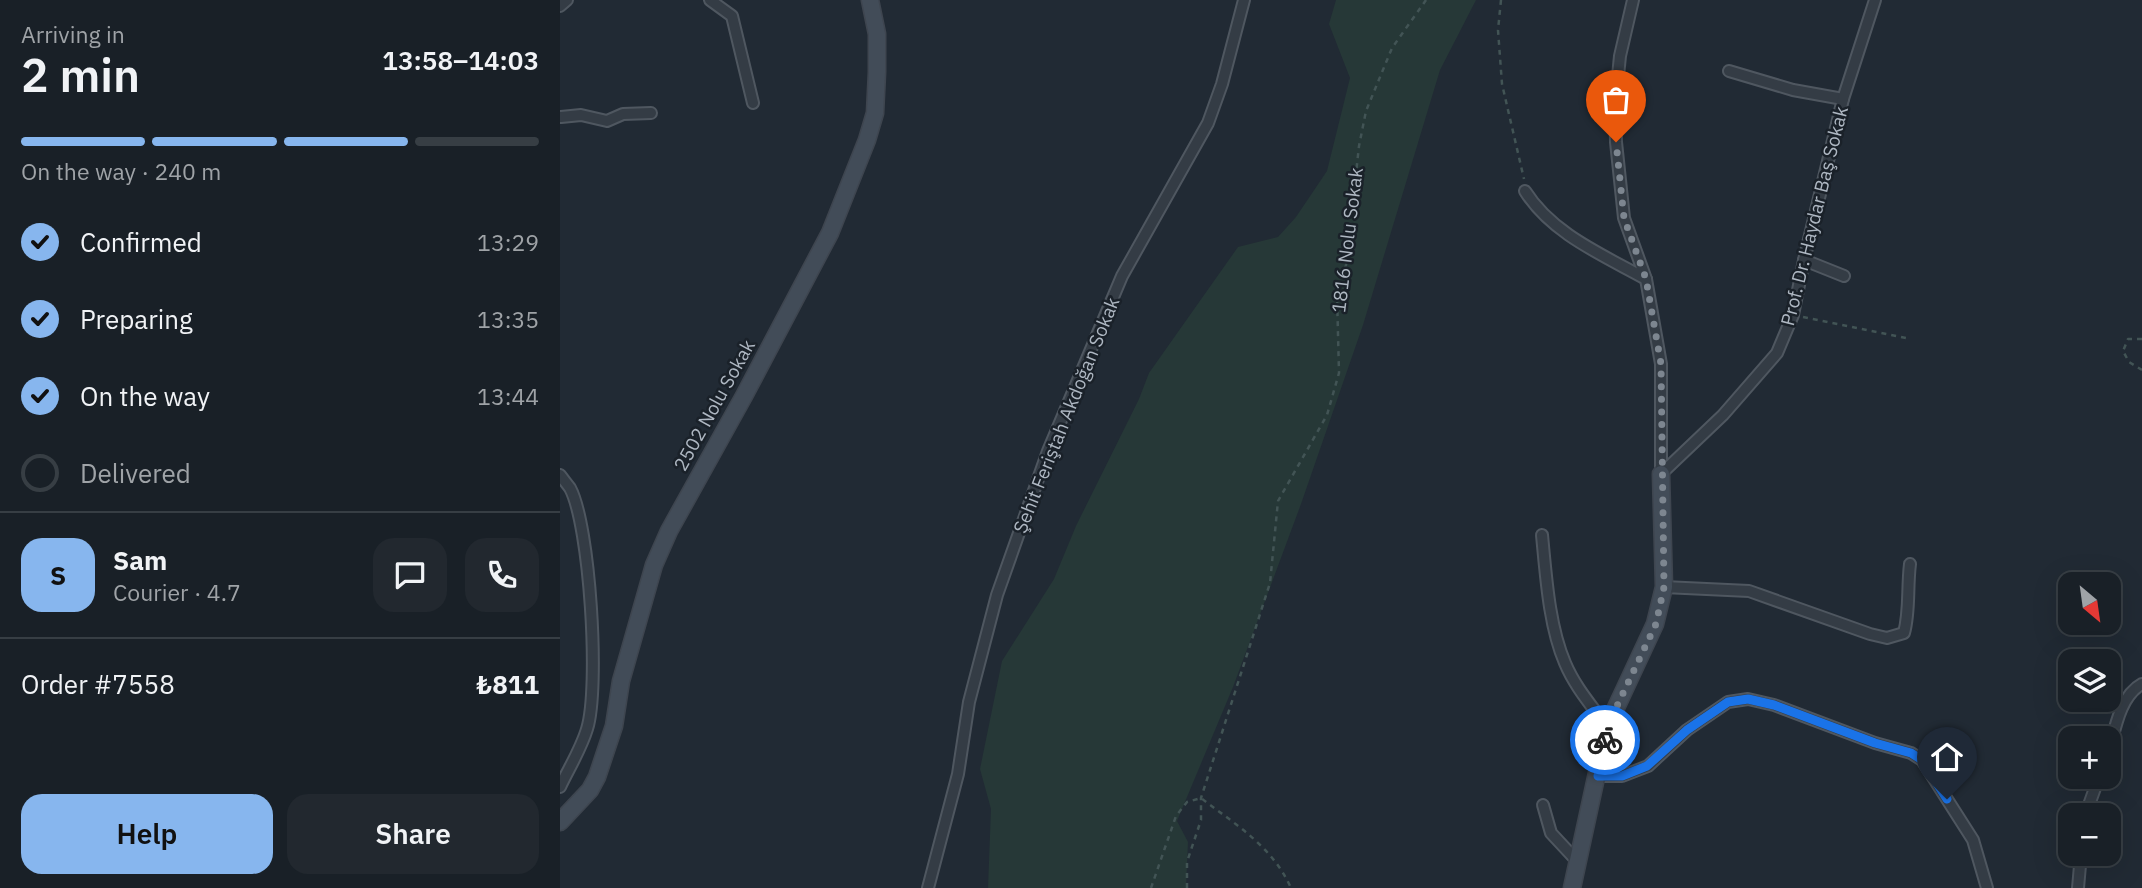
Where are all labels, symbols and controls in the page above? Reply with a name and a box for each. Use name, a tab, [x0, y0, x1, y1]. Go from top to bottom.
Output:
text: Arriving in	[21, 19, 125, 49]
text: 13:58–14:03	[382, 43, 539, 77]
text: 2 min	[21, 45, 140, 105]
pin	[1586, 70, 1646, 142]
icon: bag	[1597, 81, 1635, 119]
street label: Prof. Dr. Haydar Baş Sokak	[1775, 104, 1853, 328]
text: On the way · 240 m	[21, 156, 221, 186]
street label: 1816 Nolu Sokak	[1326, 166, 1368, 314]
icon: check	[21, 223, 59, 261]
text: Confirmed	[80, 225, 202, 259]
text: 13:29	[477, 227, 539, 257]
street label: Şehit Feriştah Akdoğan Sokak	[1008, 293, 1124, 537]
icon: check	[21, 300, 59, 338]
text: Preparing	[80, 302, 193, 336]
text: 13:35	[477, 304, 539, 334]
street label: 2502 Nolu Sokak	[668, 335, 760, 475]
icon: check	[21, 377, 59, 415]
text: On the way	[80, 379, 210, 413]
text: 13:44	[477, 381, 539, 411]
text: Delivered	[80, 456, 191, 490]
button: chat	[373, 538, 447, 612]
button: phone	[465, 538, 539, 612]
text: Sam	[113, 543, 167, 577]
text: S	[50, 558, 66, 592]
north arrow	[2058, 572, 2121, 635]
map controls	[2058, 572, 2121, 866]
text: Courier · 4.7	[113, 577, 241, 607]
button: layers	[2058, 649, 2121, 712]
text: Order #7558	[21, 667, 175, 701]
text: ₺811	[476, 667, 539, 701]
courier	[1570, 705, 1640, 775]
icon: bike	[1586, 721, 1624, 759]
button: +	[2058, 726, 2121, 789]
pin	[1917, 727, 1977, 799]
icon: home	[1928, 738, 1966, 776]
button: Help	[21, 794, 273, 874]
button: Share	[287, 794, 539, 874]
button: −	[2058, 803, 2121, 866]

